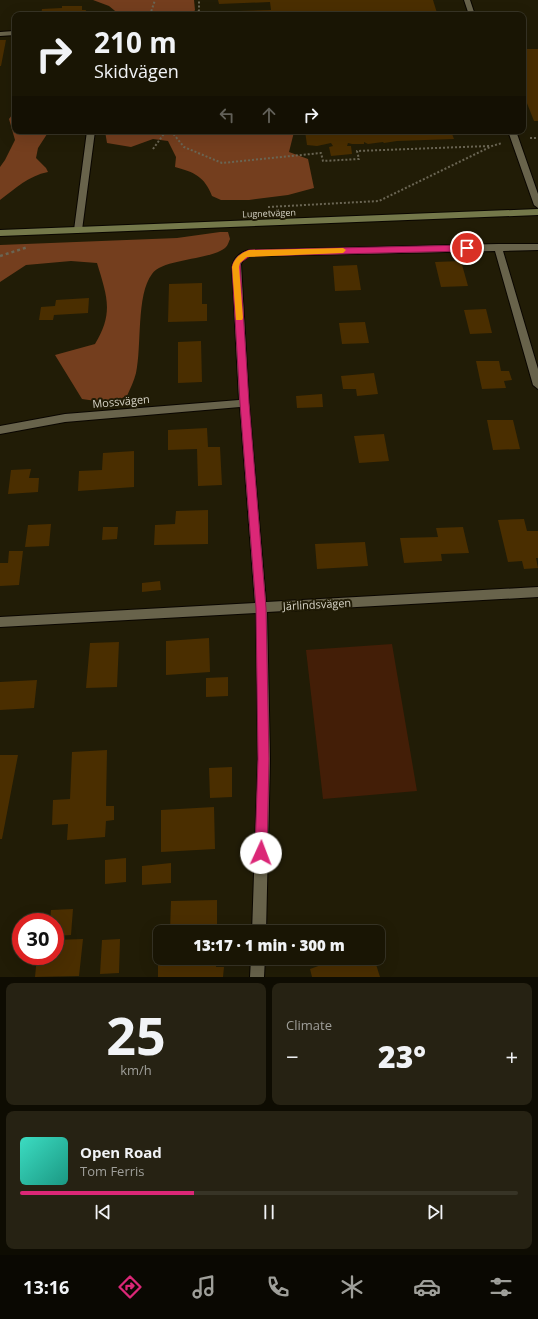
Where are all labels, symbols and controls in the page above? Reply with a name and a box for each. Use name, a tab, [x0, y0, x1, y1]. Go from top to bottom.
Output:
text: 210 m	[94, 23, 177, 61]
icon: right	[28, 28, 80, 80]
text: Skidvägen	[94, 59, 179, 83]
icon: left	[216, 104, 238, 126]
icon: ahead	[258, 104, 280, 126]
icon: right	[300, 104, 322, 126]
street label: Lugnetvägen	[242, 206, 296, 220]
pin	[450, 231, 484, 265]
icon: arrive	[456, 237, 478, 259]
street label: Mossvägen	[92, 391, 150, 411]
street label: Järlindsvägen	[281, 595, 352, 613]
position arrow	[240, 832, 282, 874]
speed limit sign: 30	[12, 913, 64, 965]
text: 13:17 · 1 min · 300 m	[193, 935, 345, 955]
text: 25	[106, 999, 166, 1070]
text: Climate	[286, 1016, 332, 1034]
text: 23°	[378, 1036, 426, 1077]
text: −	[286, 1041, 299, 1071]
text: +	[505, 1041, 518, 1071]
text: km/h	[120, 1061, 152, 1079]
text: Open Road	[80, 1142, 162, 1162]
text: Tom Ferris	[80, 1162, 145, 1180]
icon: previous	[92, 1201, 114, 1223]
icon: pause	[258, 1201, 280, 1223]
icon: next	[424, 1201, 446, 1223]
icon: directions	[116, 1273, 144, 1301]
icon: music	[190, 1273, 218, 1301]
icon: phone	[264, 1273, 292, 1301]
icon: climate	[338, 1273, 366, 1301]
icon: car	[413, 1273, 441, 1301]
icon: filters	[487, 1273, 515, 1301]
text: 13:16	[23, 1275, 69, 1299]

